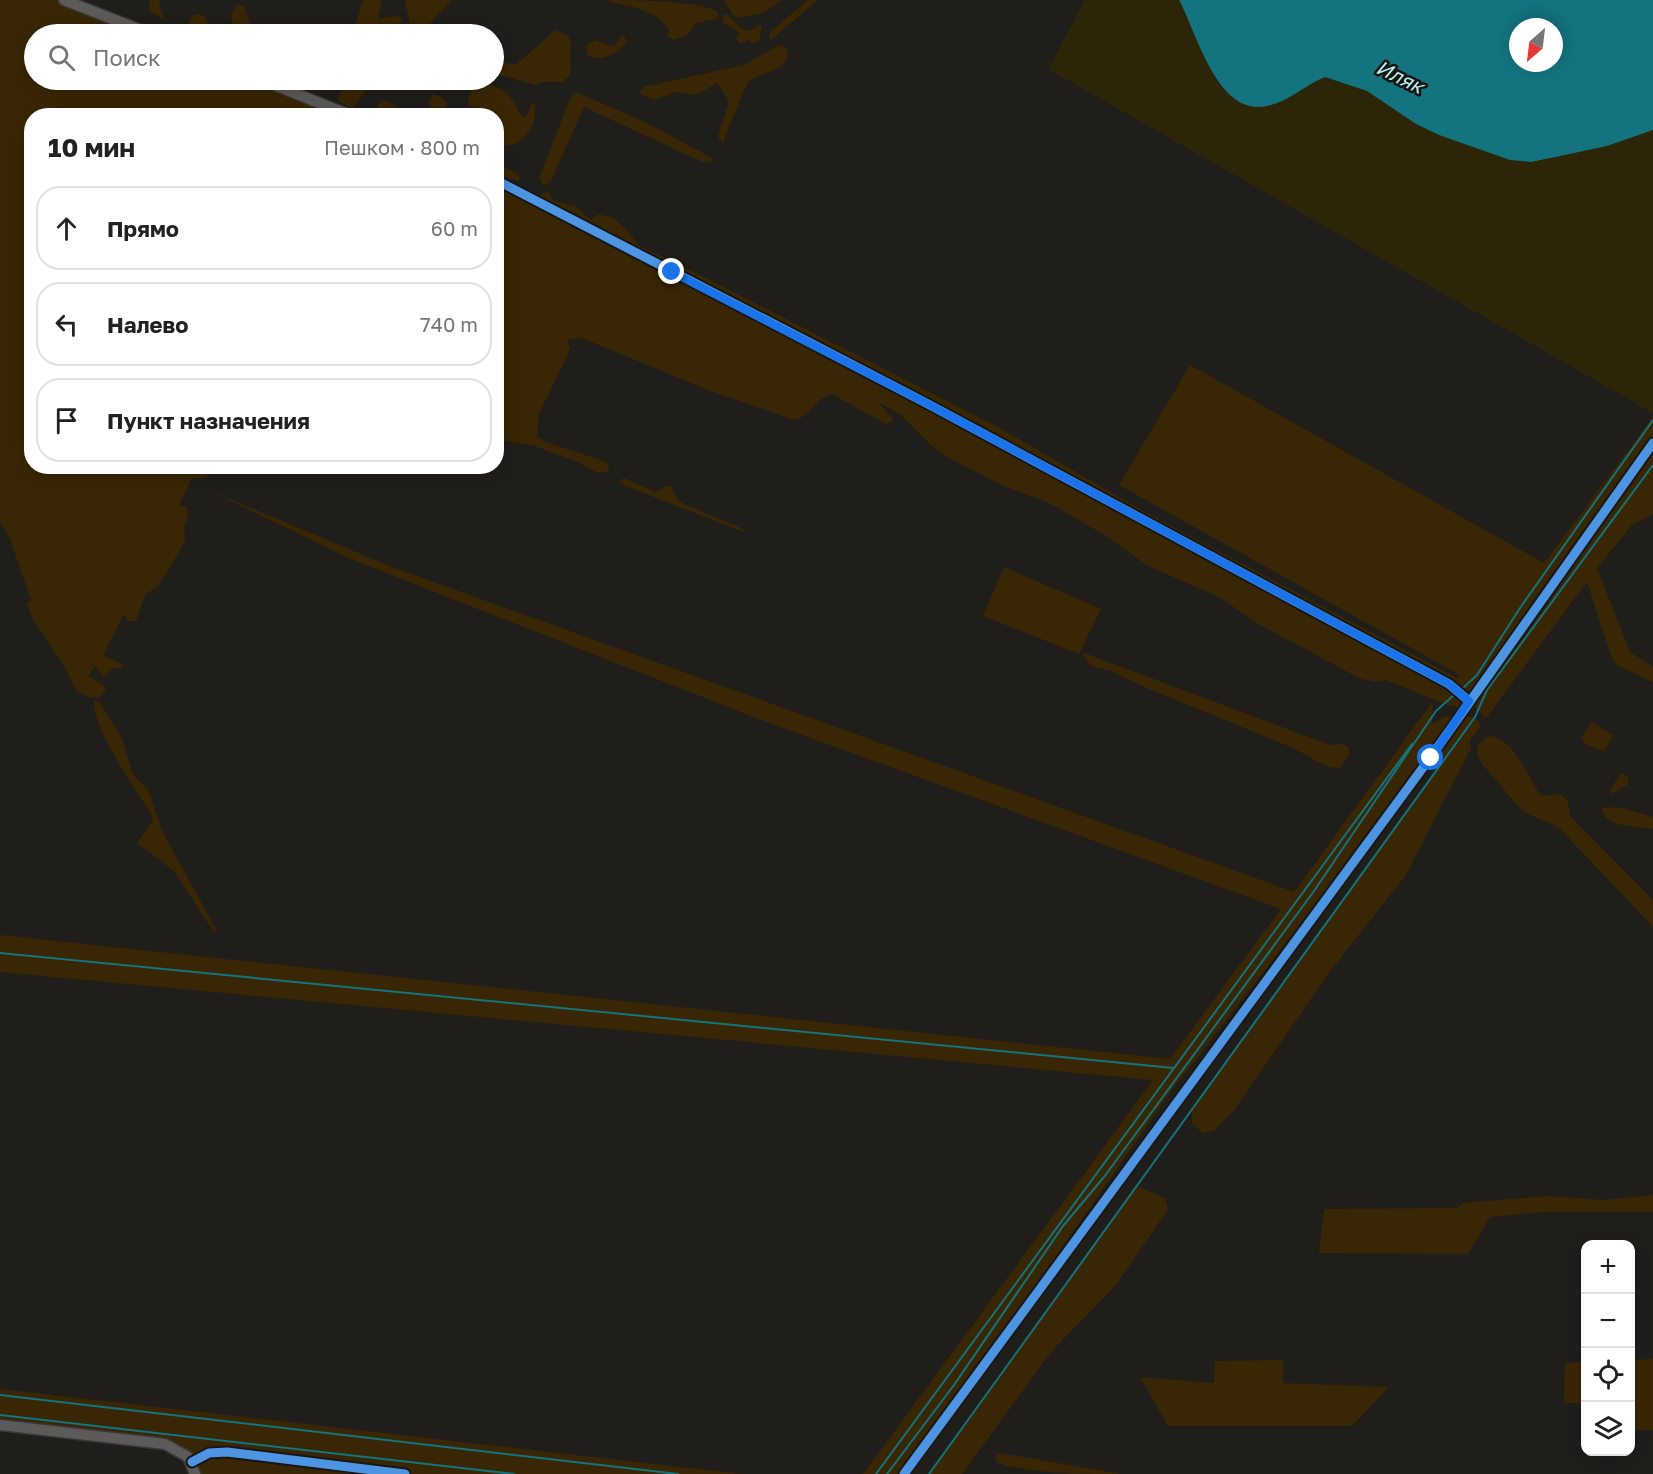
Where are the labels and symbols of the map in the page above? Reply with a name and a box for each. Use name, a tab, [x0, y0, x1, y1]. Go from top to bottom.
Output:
north arrow	[1509, 18, 1563, 72]
water label: Иляк	[1373, 54, 1430, 99]
route end	[658, 258, 684, 284]
route start	[1417, 744, 1443, 770]

